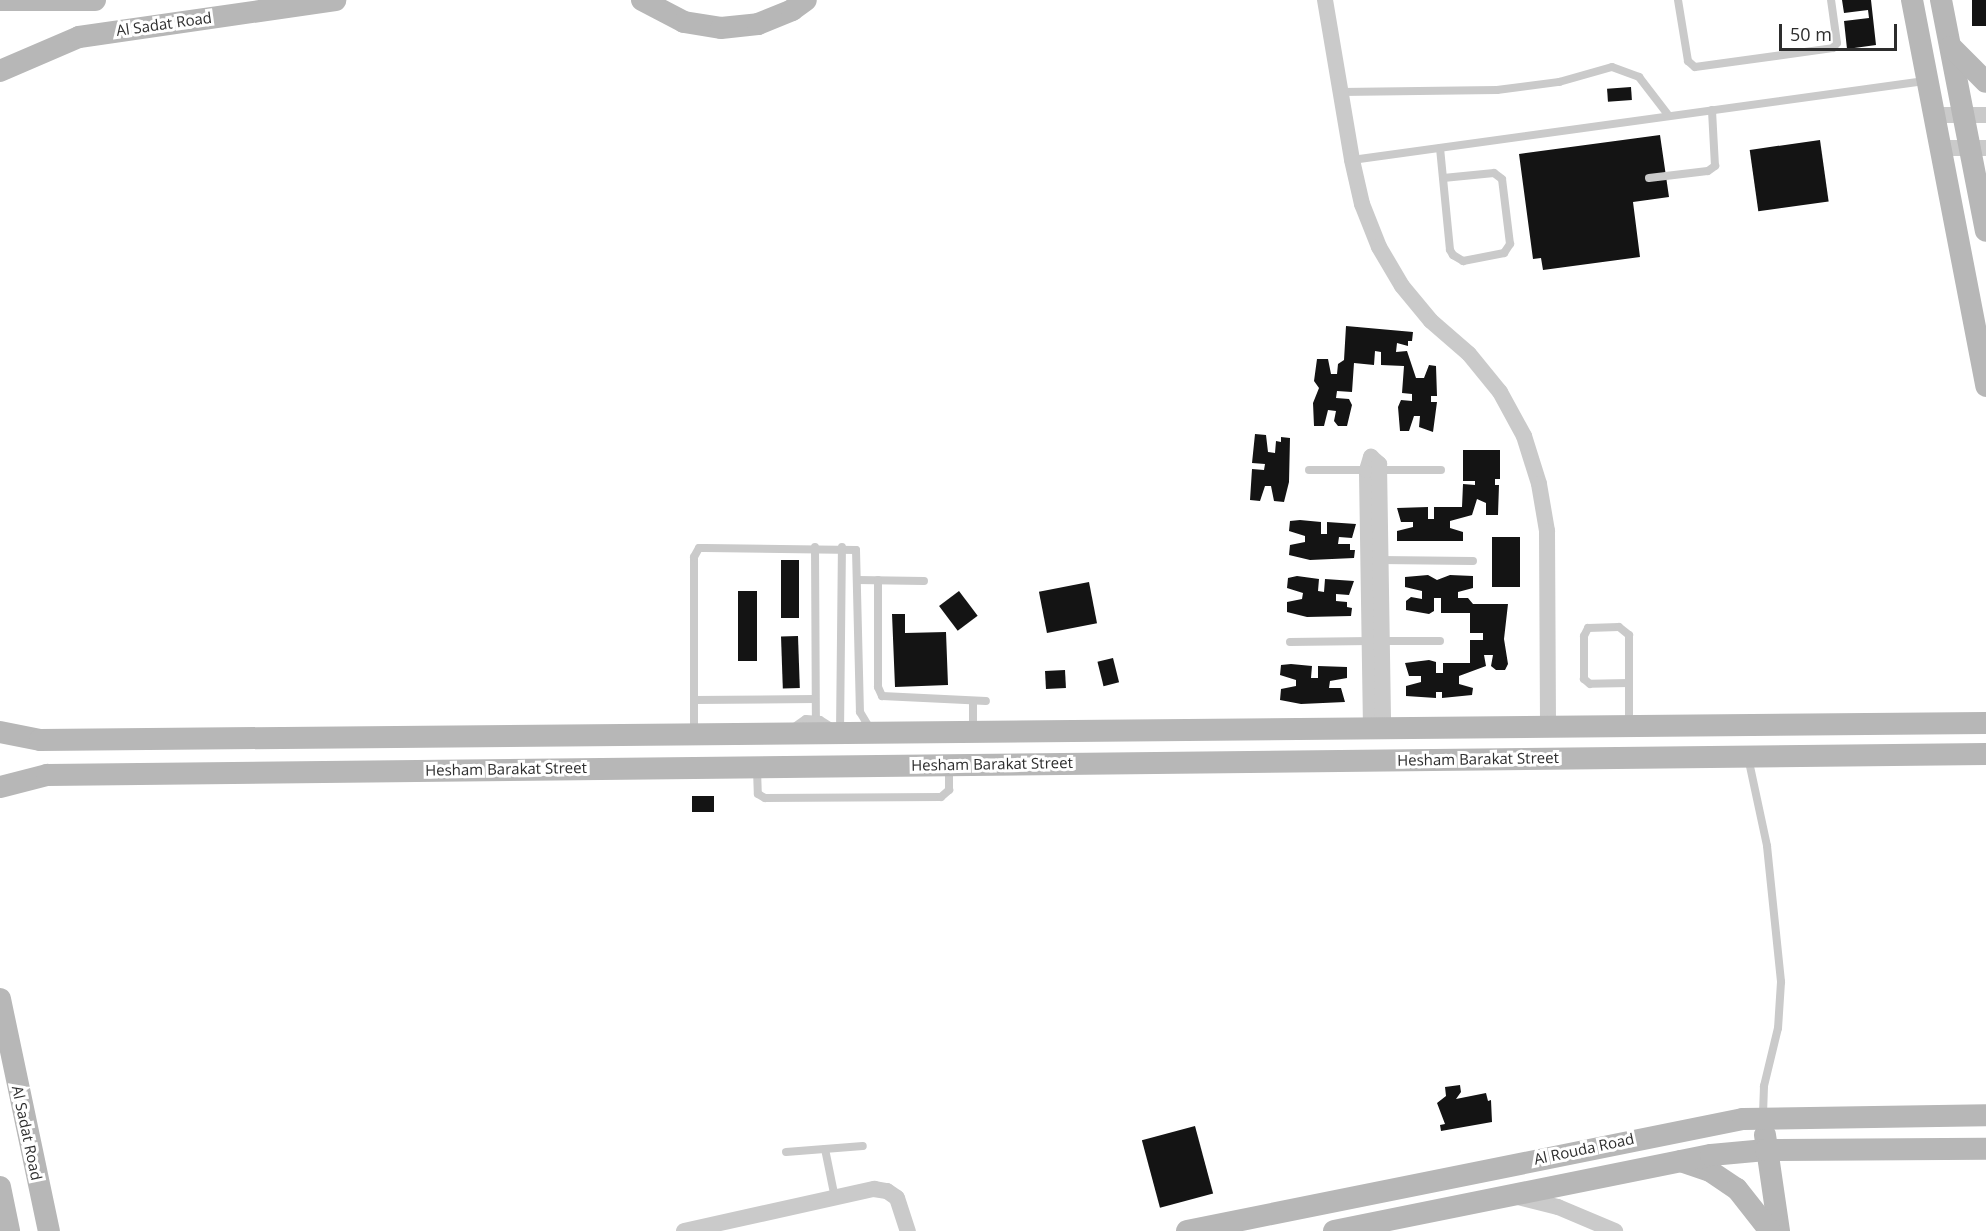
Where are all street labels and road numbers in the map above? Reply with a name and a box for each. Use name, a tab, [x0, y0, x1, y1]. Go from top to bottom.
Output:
street label: Al Sadat Road	[115, 8, 213, 40]
street label: Hesham Barakat Street	[1397, 749, 1559, 769]
street label: Hesham Barakat Street	[911, 754, 1073, 774]
street label: Hesham Barakat Street	[425, 759, 587, 779]
street label: Al Sadat Road	[8, 1084, 46, 1182]
street label: Al Rouda Road	[1532, 1130, 1636, 1168]

